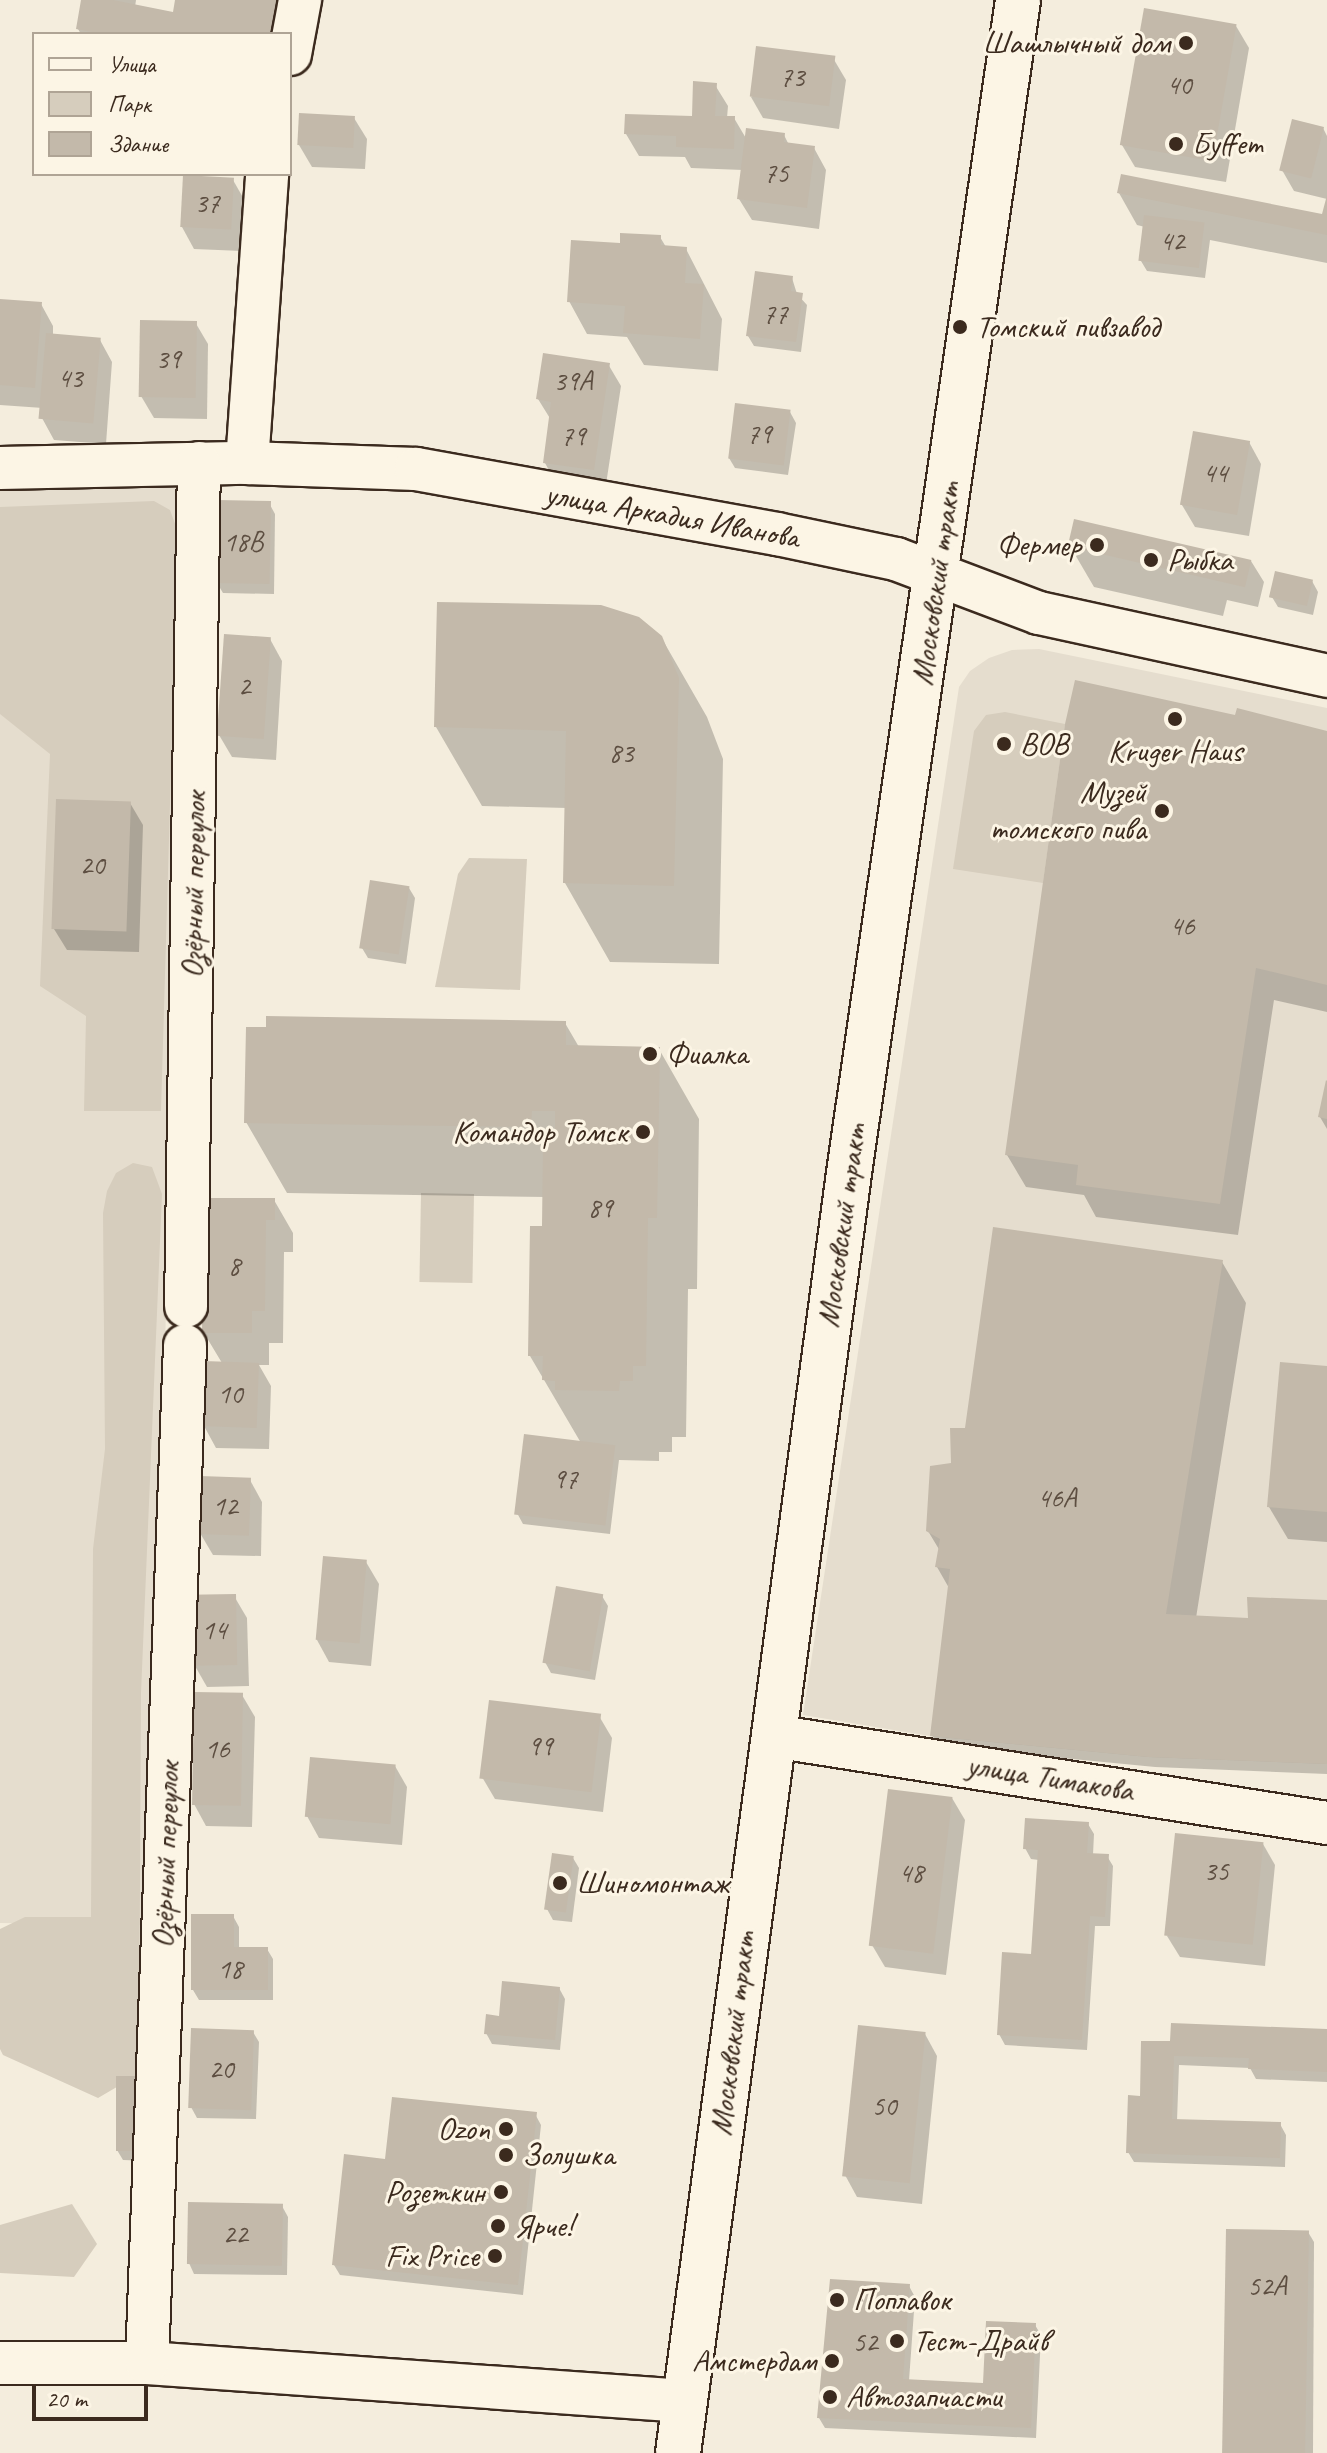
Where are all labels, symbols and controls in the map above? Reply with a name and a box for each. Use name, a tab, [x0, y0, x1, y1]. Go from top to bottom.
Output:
place label: Шашлычный дом	[982, 24, 1170, 62]
legend	[32, 32, 292, 176]
marker: Шашлычный дом	[1177, 34, 1195, 52]
text: Улица	[108, 49, 156, 79]
house number: 73	[779, 60, 805, 94]
house number: 40	[1166, 68, 1192, 102]
text: Парк	[108, 89, 151, 119]
place label: Буffет	[1192, 125, 1262, 163]
text: Здание	[108, 129, 168, 159]
marker: Буffет	[1167, 135, 1185, 153]
house number: 75	[763, 156, 789, 190]
house number: 37	[194, 186, 220, 220]
house number: 42	[1159, 224, 1185, 258]
house number: 77	[762, 297, 788, 331]
place label: Томский пивзавод	[976, 308, 1160, 346]
marker: Томский пивзавод	[951, 318, 969, 336]
house number: 39	[155, 342, 181, 376]
house number: 43	[57, 361, 83, 395]
house number: 39А	[553, 364, 593, 398]
house number: 79	[746, 417, 772, 451]
house number: 79	[560, 419, 586, 453]
house number: 44	[1202, 456, 1228, 490]
street label: улица Аркадия Иванова	[542, 475, 802, 557]
street label: Московский тракт	[903, 480, 969, 688]
house number: 18В	[223, 525, 263, 559]
place label: Фермер	[996, 526, 1081, 564]
marker: Фермер	[1088, 536, 1106, 554]
place label: Рыбка	[1167, 541, 1233, 579]
marker: Рыбка	[1142, 551, 1160, 569]
house number: 2	[238, 669, 250, 703]
marker: Kruger Haus	[1166, 710, 1184, 728]
place label: ВОВ	[1020, 725, 1067, 763]
place label: Kruger Haus	[1107, 732, 1243, 770]
marker: ВОВ	[995, 735, 1013, 753]
house number: 83	[608, 736, 634, 770]
place label: Музей томского пива	[990, 774, 1146, 849]
street label: Озёрный переулок	[173, 791, 215, 979]
marker: Музей томского пива	[1153, 802, 1171, 820]
house number: 20	[79, 848, 105, 882]
house number: 46	[1169, 909, 1195, 943]
place label: Фиалка	[666, 1035, 748, 1073]
marker: Фиалка	[641, 1045, 659, 1063]
place label: Командор Томск	[455, 1113, 627, 1151]
street label: Московский тракт	[809, 1122, 875, 1330]
marker: Командор Томск	[634, 1123, 652, 1141]
house number: 89	[587, 1191, 613, 1225]
house number: 8	[228, 1249, 240, 1283]
house number: 10	[217, 1377, 243, 1411]
house number: 97	[552, 1462, 578, 1496]
house number: 46А	[1037, 1481, 1077, 1515]
house number: 12	[212, 1489, 238, 1523]
house number: 14	[201, 1613, 227, 1647]
house number: 99	[527, 1729, 553, 1763]
house number: 16	[204, 1732, 230, 1766]
street label: улица Тимакова	[964, 1746, 1136, 1810]
street label: Озёрный переулок	[144, 1761, 188, 1949]
house number: 35	[1203, 1854, 1229, 1888]
house number: 48	[898, 1856, 924, 1890]
place label: Шиномонтаж	[576, 1864, 729, 1902]
marker: Шиномонтаж	[551, 1874, 569, 1892]
street label: Московский тракт	[701, 1930, 765, 2138]
house number: 18	[217, 1952, 243, 1986]
house number: 20	[208, 2052, 234, 2086]
house number: 50	[871, 2089, 897, 2123]
place label: Ozon	[437, 2110, 490, 2148]
marker: Ozon	[497, 2120, 515, 2138]
place label: Золушка	[522, 2136, 614, 2174]
marker: Золушка	[497, 2146, 515, 2164]
place label: Розеткин	[385, 2173, 485, 2211]
marker: Розеткин	[492, 2183, 510, 2201]
place label: Ярче!	[514, 2207, 572, 2245]
house number: 22	[222, 2217, 248, 2251]
marker: Ярче!	[489, 2217, 507, 2235]
place label: Fix Price	[385, 2237, 479, 2275]
marker: Fix Price	[486, 2247, 504, 2265]
house number: 52А	[1247, 2269, 1287, 2303]
place label: Поплавок	[853, 2281, 950, 2319]
marker: Поплавок	[828, 2291, 846, 2309]
place label: Тест-Драйв	[913, 2322, 1048, 2360]
house number: 52	[852, 2325, 878, 2359]
marker: Тест-Драйв	[888, 2332, 906, 2350]
place label: Амстердам	[692, 2342, 816, 2380]
marker: Амстердам	[823, 2352, 841, 2370]
scale bar	[36, 2369, 152, 2419]
place label: Автозапчасти	[846, 2378, 1001, 2416]
text: 20 m	[46, 2384, 87, 2414]
marker: Автозапчасти	[821, 2388, 839, 2406]

